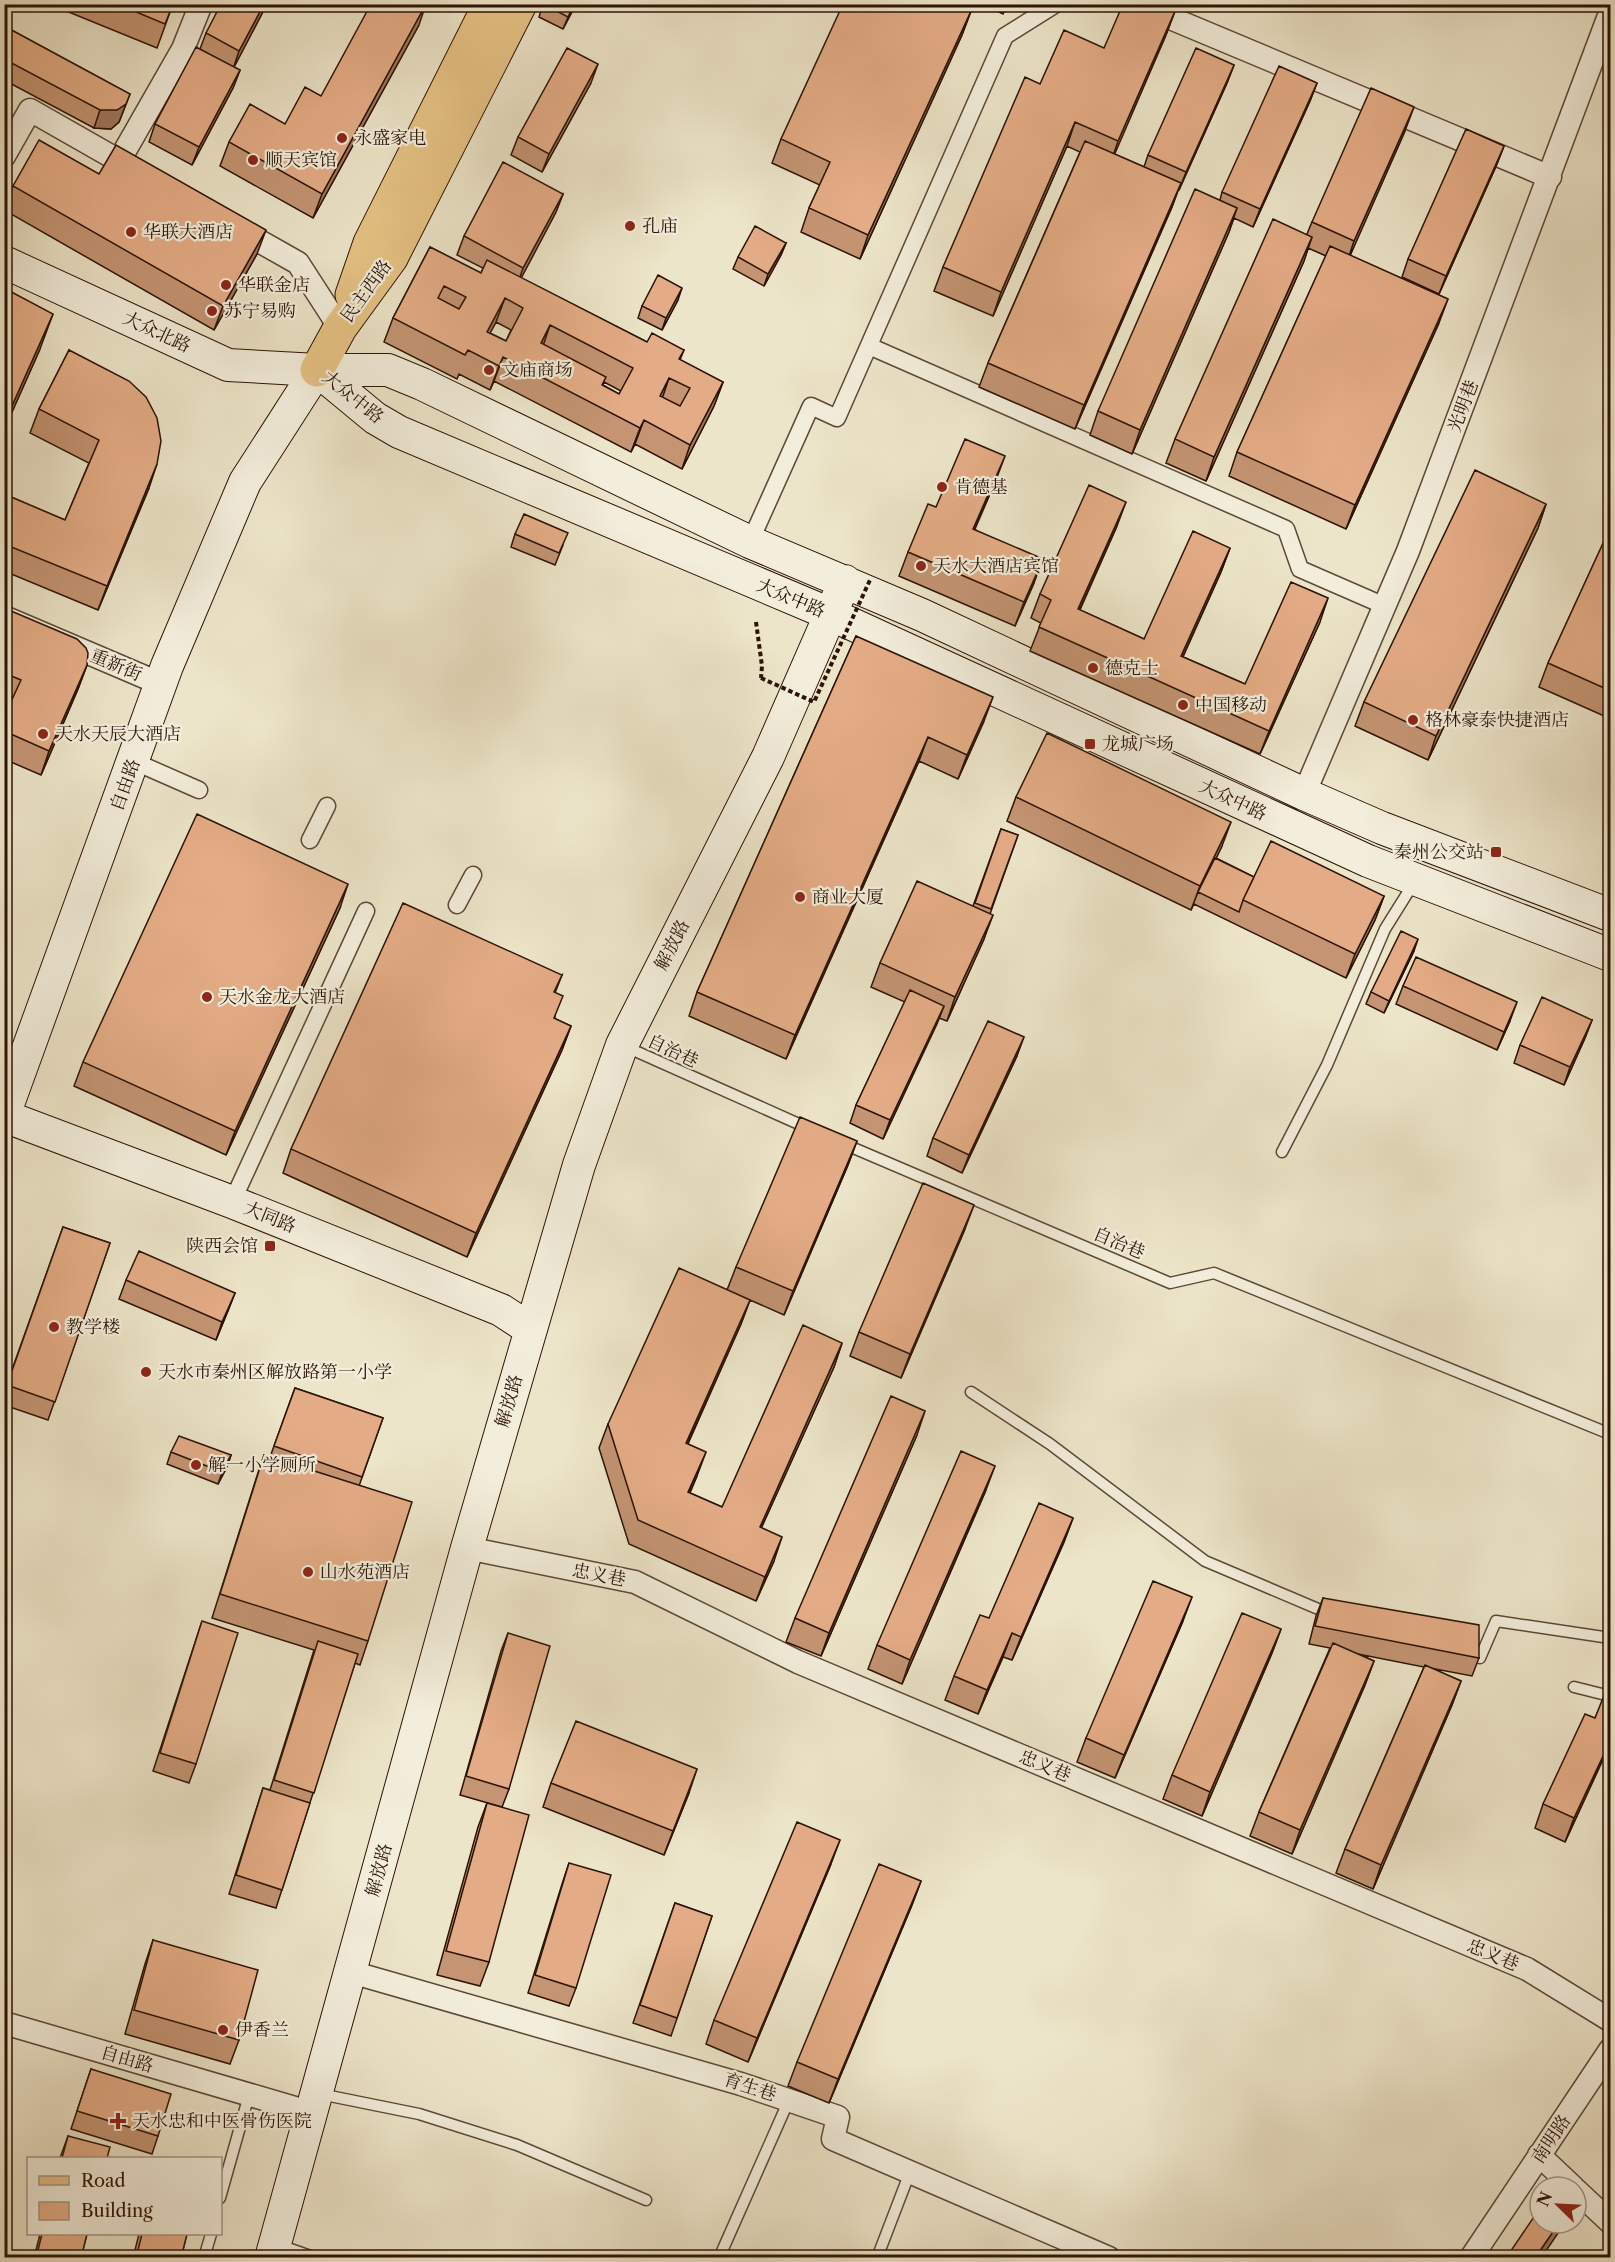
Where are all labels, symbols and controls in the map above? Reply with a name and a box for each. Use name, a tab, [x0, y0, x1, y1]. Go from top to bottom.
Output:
place label: 永盛家电	[354, 127, 426, 149]
marker: 永盛家电	[335, 131, 349, 145]
place label: 顺天宾馆	[265, 149, 337, 171]
marker: 顺天宾馆	[246, 153, 260, 167]
place label: 孔庙	[642, 215, 678, 237]
marker: 孔庙	[623, 219, 637, 233]
place label: 华联大酒店	[143, 221, 233, 243]
marker: 华联大酒店	[124, 225, 138, 239]
street label: 民主西路	[336, 255, 396, 327]
place label: 华联金店	[238, 274, 310, 296]
marker: 华联金店	[219, 278, 233, 292]
place label: 苏宁易购	[224, 300, 296, 322]
marker: 苏宁易购	[205, 304, 219, 318]
street label: 大众北路	[120, 307, 194, 357]
place label: 文庙商场	[501, 359, 573, 381]
marker: 文庙商场	[482, 363, 496, 377]
street label: 大众中路	[318, 366, 388, 428]
street label: 光明巷	[1443, 377, 1483, 435]
place label: 肯德基	[954, 476, 1008, 498]
marker: 肯德基	[935, 480, 949, 494]
place label: 天水大酒店宾馆	[933, 555, 1059, 577]
marker: 天水大酒店宾馆	[914, 559, 928, 573]
street label: 大众中路	[754, 574, 828, 622]
street label: 重新街	[87, 644, 145, 686]
place label: 德克士	[1105, 657, 1159, 679]
marker: 德克士	[1086, 661, 1100, 675]
place label: 中国移动	[1195, 694, 1267, 716]
marker: 中国移动	[1176, 698, 1190, 712]
place label: 格林豪泰快捷酒店	[1425, 709, 1569, 731]
marker: 格林豪泰快捷酒店	[1406, 713, 1420, 727]
place label: 天水天辰大酒店	[55, 723, 181, 745]
marker: 天水天辰大酒店	[36, 727, 50, 741]
place label: 龙城广场	[1102, 733, 1174, 755]
marker: 龙城广场	[1083, 737, 1097, 751]
street label: 自由路	[105, 756, 145, 814]
street label: 大众中路	[1196, 775, 1270, 825]
place label: 秦州公交站	[1394, 841, 1484, 863]
marker: 秦州公交站	[1489, 845, 1503, 859]
place label: 商业大厦	[812, 886, 884, 908]
marker: 商业大厦	[793, 890, 807, 904]
street label: 解放路	[650, 916, 694, 974]
place label: 天水金龙大酒店	[219, 986, 345, 1008]
marker: 天水金龙大酒店	[200, 990, 214, 1004]
street label: 自治巷	[644, 1030, 702, 1072]
street label: 大同路	[241, 1197, 299, 1237]
street label: 自治巷	[1090, 1222, 1148, 1264]
place label: 陕西会馆	[186, 1235, 258, 1257]
marker: 陕西会馆	[263, 1239, 277, 1253]
place label: 教学楼	[66, 1316, 120, 1338]
marker: 教学楼	[47, 1320, 61, 1334]
place label: 天水市秦州区解放路第一小学	[158, 1361, 392, 1383]
marker: 天水市秦州区解放路第一小学	[139, 1365, 153, 1379]
street label: 解放路	[491, 1372, 527, 1430]
place label: 解一小学厕所	[208, 1454, 316, 1476]
marker: 解一小学厕所	[189, 1458, 203, 1472]
street label: 忠义巷	[570, 1559, 628, 1591]
place label: 山水苑酒店	[320, 1561, 410, 1583]
marker: 山水苑酒店	[301, 1565, 315, 1579]
street label: 忠义巷	[1016, 1745, 1074, 1787]
street label: 解放路	[361, 1841, 397, 1899]
street label: 忠义巷	[1464, 1934, 1522, 1976]
place label: 伊香兰	[235, 2019, 289, 2041]
marker: 伊香兰	[216, 2023, 230, 2037]
street label: 自由路	[98, 2041, 156, 2077]
street label: 育生巷	[721, 2068, 779, 2106]
place label: 天水忠和中医骨伤医院	[132, 2110, 312, 2132]
street label: 南明路	[1527, 2110, 1575, 2168]
marker: 天水忠和中医骨伤医院	[109, 2112, 127, 2130]
legend	[27, 2157, 222, 2235]
text: Road	[81, 2170, 126, 2192]
north arrow	[1528, 2175, 1588, 2235]
text: N	[1532, 2188, 1556, 2209]
text: Building	[81, 2200, 153, 2222]

